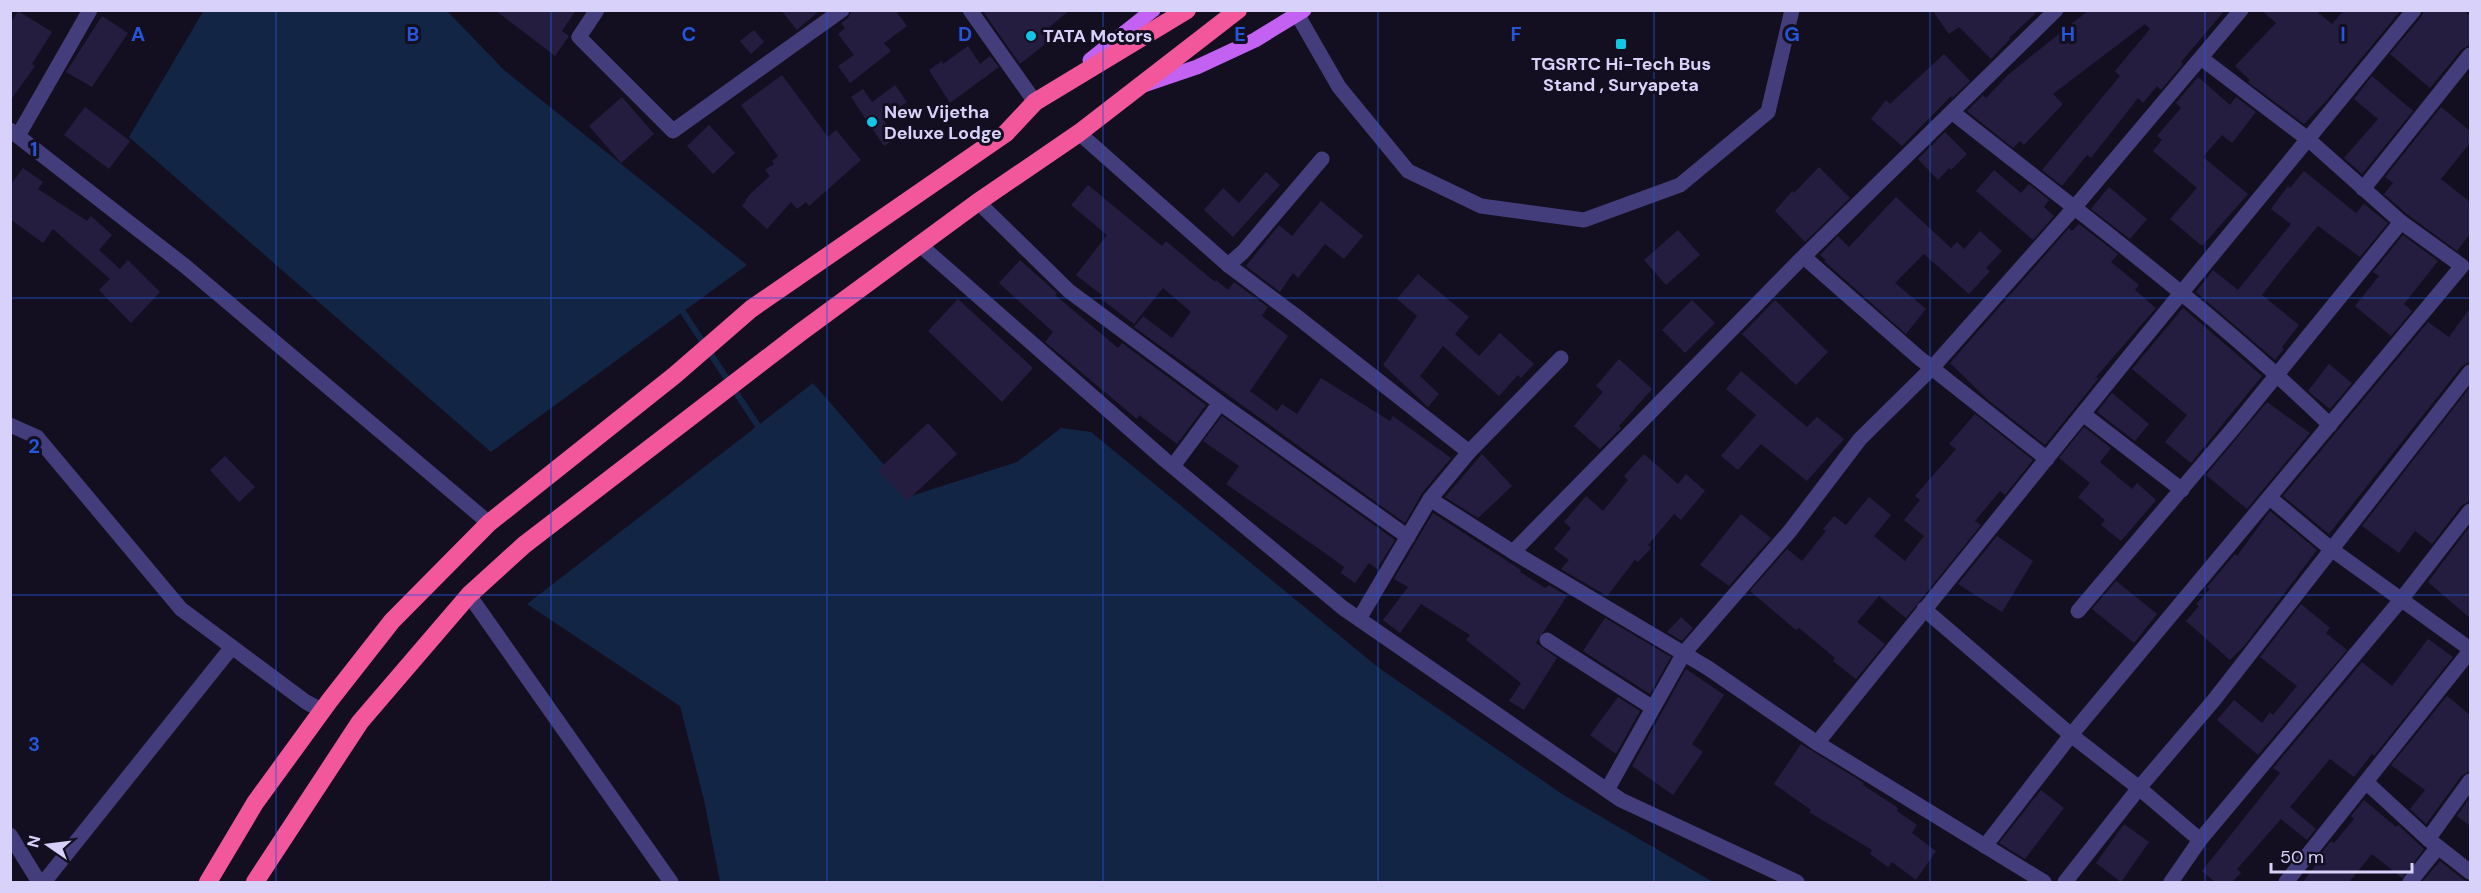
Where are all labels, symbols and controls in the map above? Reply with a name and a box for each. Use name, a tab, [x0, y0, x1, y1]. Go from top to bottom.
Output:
text: A	[131, 21, 145, 47]
text: B	[407, 21, 419, 47]
text: C	[682, 21, 696, 47]
text: D	[958, 21, 972, 47]
text: E	[1234, 21, 1246, 47]
text: F	[1510, 21, 1522, 47]
text: G	[1784, 21, 1800, 47]
text: H	[2061, 21, 2075, 47]
text: I	[2340, 21, 2346, 47]
place label: TATA Motors	[1043, 24, 1152, 48]
marker: TATA Motors	[1024, 29, 1038, 43]
marker: TGSRTC Hi-Tech Bus Stand , Suryapeta	[1614, 37, 1628, 51]
place label: TGSRTC Hi-Tech Bus Stand , Suryapeta	[1531, 52, 1711, 97]
place label: New Vijetha Deluxe Lodge	[884, 100, 1002, 145]
marker: New Vijetha Deluxe Lodge	[865, 115, 879, 129]
text: 1	[30, 136, 38, 162]
text: 2	[28, 433, 40, 459]
text: 3	[28, 731, 40, 757]
north arrow	[18, 815, 78, 875]
text: N	[22, 833, 46, 850]
scale bar	[2271, 836, 2412, 874]
text: 50 m	[2280, 845, 2324, 869]

